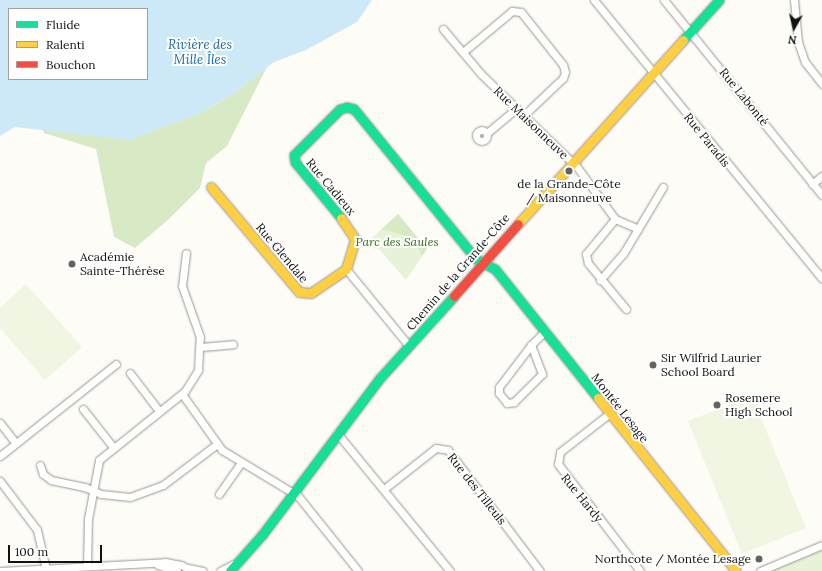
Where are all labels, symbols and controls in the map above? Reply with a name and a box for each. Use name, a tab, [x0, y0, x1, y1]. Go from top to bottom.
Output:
legend	[8, 8, 148, 80]
north arrow	[774, 8, 814, 48]
text: Fluide	[46, 17, 80, 32]
text: N	[787, 32, 798, 47]
text: Ralenti	[46, 37, 85, 52]
water label: Rivière des Mille Îles	[168, 38, 232, 69]
text: Bouchon	[46, 57, 96, 72]
street label: Rue Labonté	[716, 65, 772, 129]
street label: Rue Maisonneuve	[491, 84, 571, 162]
street label: Rue Paradis	[681, 110, 733, 170]
street label: Rue Cadieux	[303, 156, 359, 218]
marker: de la Grande-Côte / Maisonneuve	[564, 166, 574, 176]
place label: de la Grande-Côte / Maisonneuve	[517, 177, 621, 205]
street label: Chemin de la Grande-Côte	[403, 211, 513, 333]
street label: Rue Glendale	[253, 220, 311, 286]
park label: Parc des Saules	[355, 235, 439, 249]
place label: Académie Sainte-Thérèse	[80, 250, 165, 278]
marker: Académie Sainte-Thérèse	[67, 259, 77, 269]
place label: Sir Wilfrid Laurier School Board	[661, 351, 762, 379]
marker: Sir Wilfrid Laurier School Board	[648, 360, 658, 370]
street label: Montée Lesage	[588, 370, 652, 446]
place label: Rosemere High School	[725, 391, 793, 419]
marker: Rosemere High School	[712, 400, 722, 410]
street label: Rue des Tilleuls	[445, 450, 509, 528]
street label: Rue Hardy	[558, 471, 606, 525]
scale bar	[10, 537, 104, 563]
text: 100 m	[15, 544, 48, 559]
place label: Northcote / Montée Lesage	[595, 552, 751, 566]
marker: Northcote / Montée Lesage	[754, 554, 764, 564]

